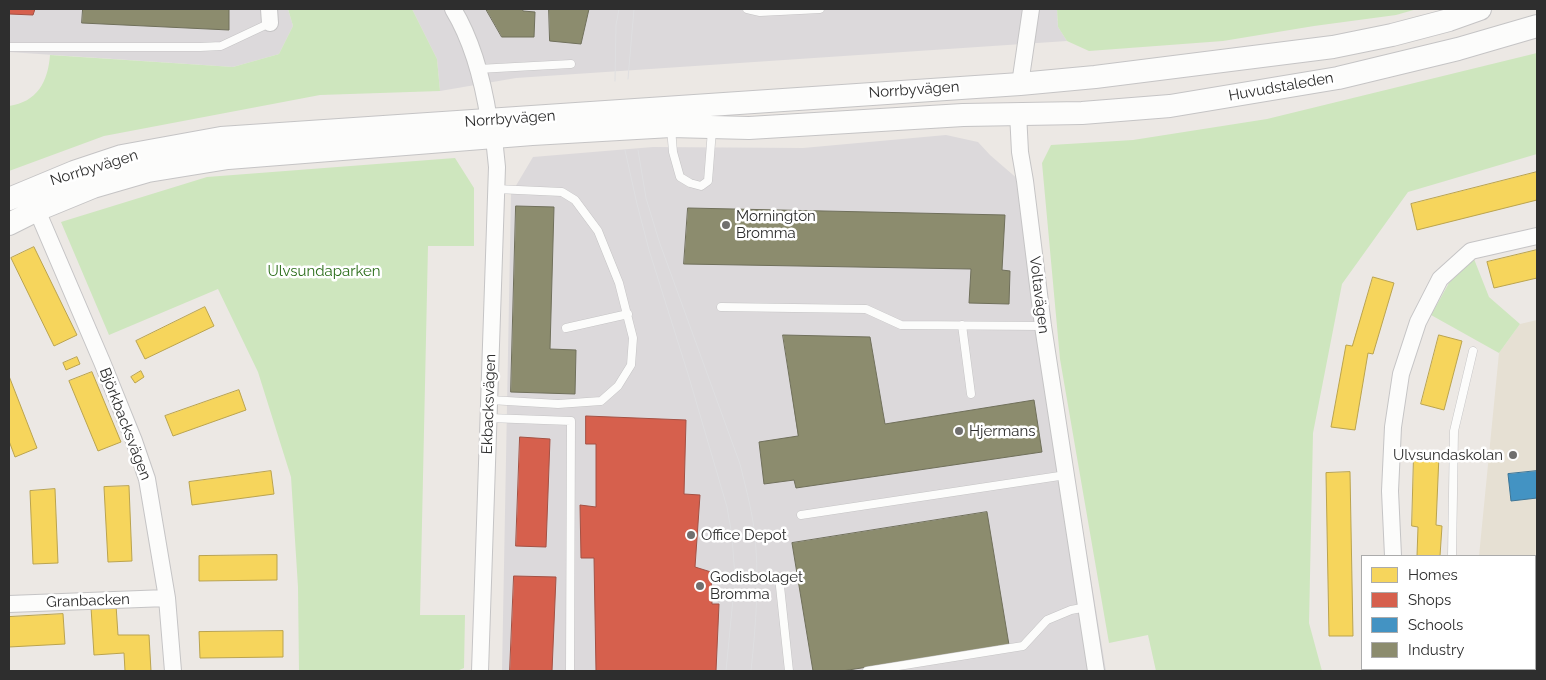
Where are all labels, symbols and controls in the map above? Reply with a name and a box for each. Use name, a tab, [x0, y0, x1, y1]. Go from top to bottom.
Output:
street label: Huvudstaleden	[1227, 69, 1335, 105]
street label: Norrbyvägen	[868, 78, 960, 102]
street label: Norrbyvägen	[464, 107, 556, 131]
street label: Norrbyvägen	[48, 146, 140, 190]
place label: Mornington Bromma	[736, 207, 816, 242]
marker: Mornington Bromma	[720, 219, 732, 231]
street label: Voltavägen	[1025, 255, 1053, 335]
park label: Ulvsundaparken	[267, 262, 381, 280]
street label: Ekbacksvägen	[478, 353, 500, 455]
street label: Björkbacksvägen	[95, 365, 155, 483]
place label: Hjermans	[969, 422, 1035, 440]
marker: Hjermans	[953, 425, 965, 437]
place label: Ulvsundaskolan	[1393, 446, 1503, 464]
marker: Ulvsundaskolan	[1507, 449, 1519, 461]
place label: Office Depot	[701, 526, 787, 544]
marker: Office Depot	[685, 529, 697, 541]
legend	[1361, 555, 1536, 670]
text: Homes	[1408, 566, 1458, 584]
place label: Godisbolaget Bromma	[710, 568, 803, 603]
marker: Godisbolaget Bromma	[694, 580, 706, 592]
street label: Granbacken	[46, 591, 130, 611]
text: Shops	[1408, 591, 1451, 609]
text: Schools	[1408, 616, 1463, 634]
text: Industry	[1408, 641, 1464, 659]

